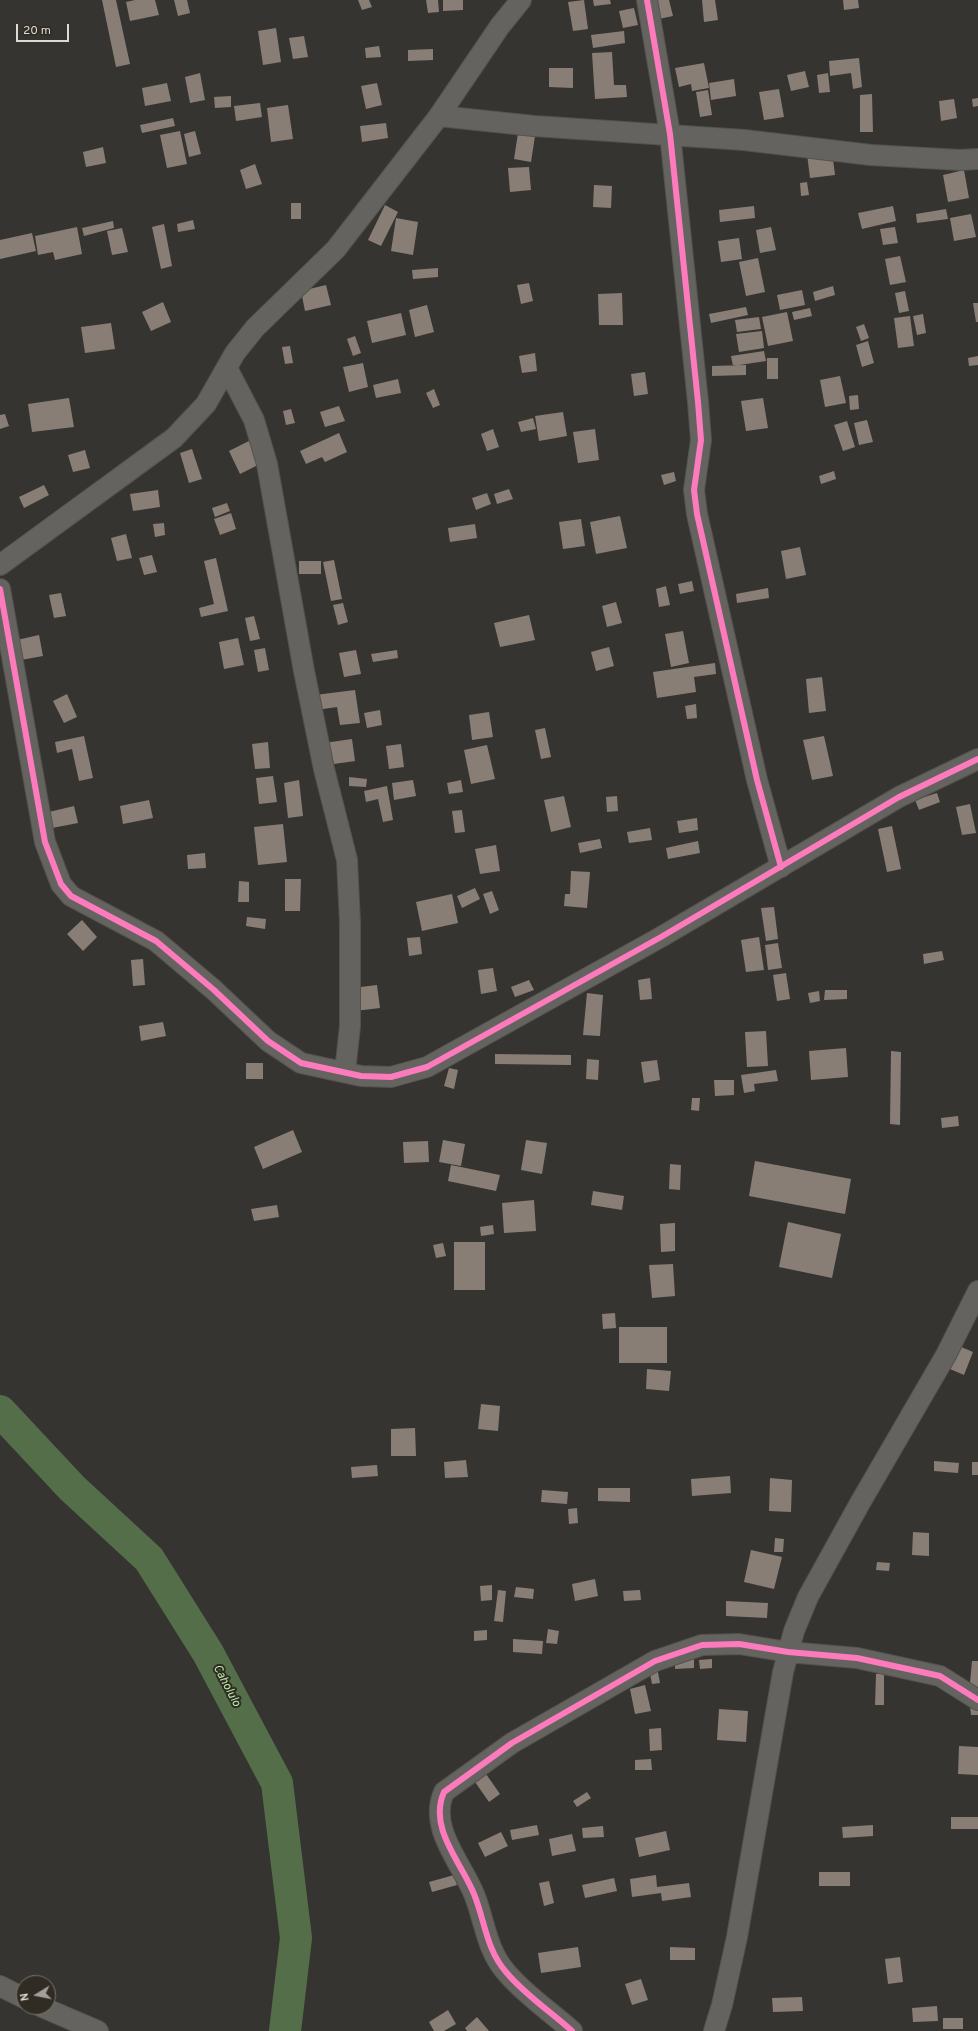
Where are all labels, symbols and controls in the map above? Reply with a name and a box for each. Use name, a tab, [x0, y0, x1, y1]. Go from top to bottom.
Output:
scale bar	[18, 16, 71, 42]
text: 20 m	[23, 23, 51, 39]
water label: Caholulo	[209, 1663, 243, 1709]
north arrow	[16, 1975, 56, 2015]
text: N	[18, 1992, 33, 2002]

